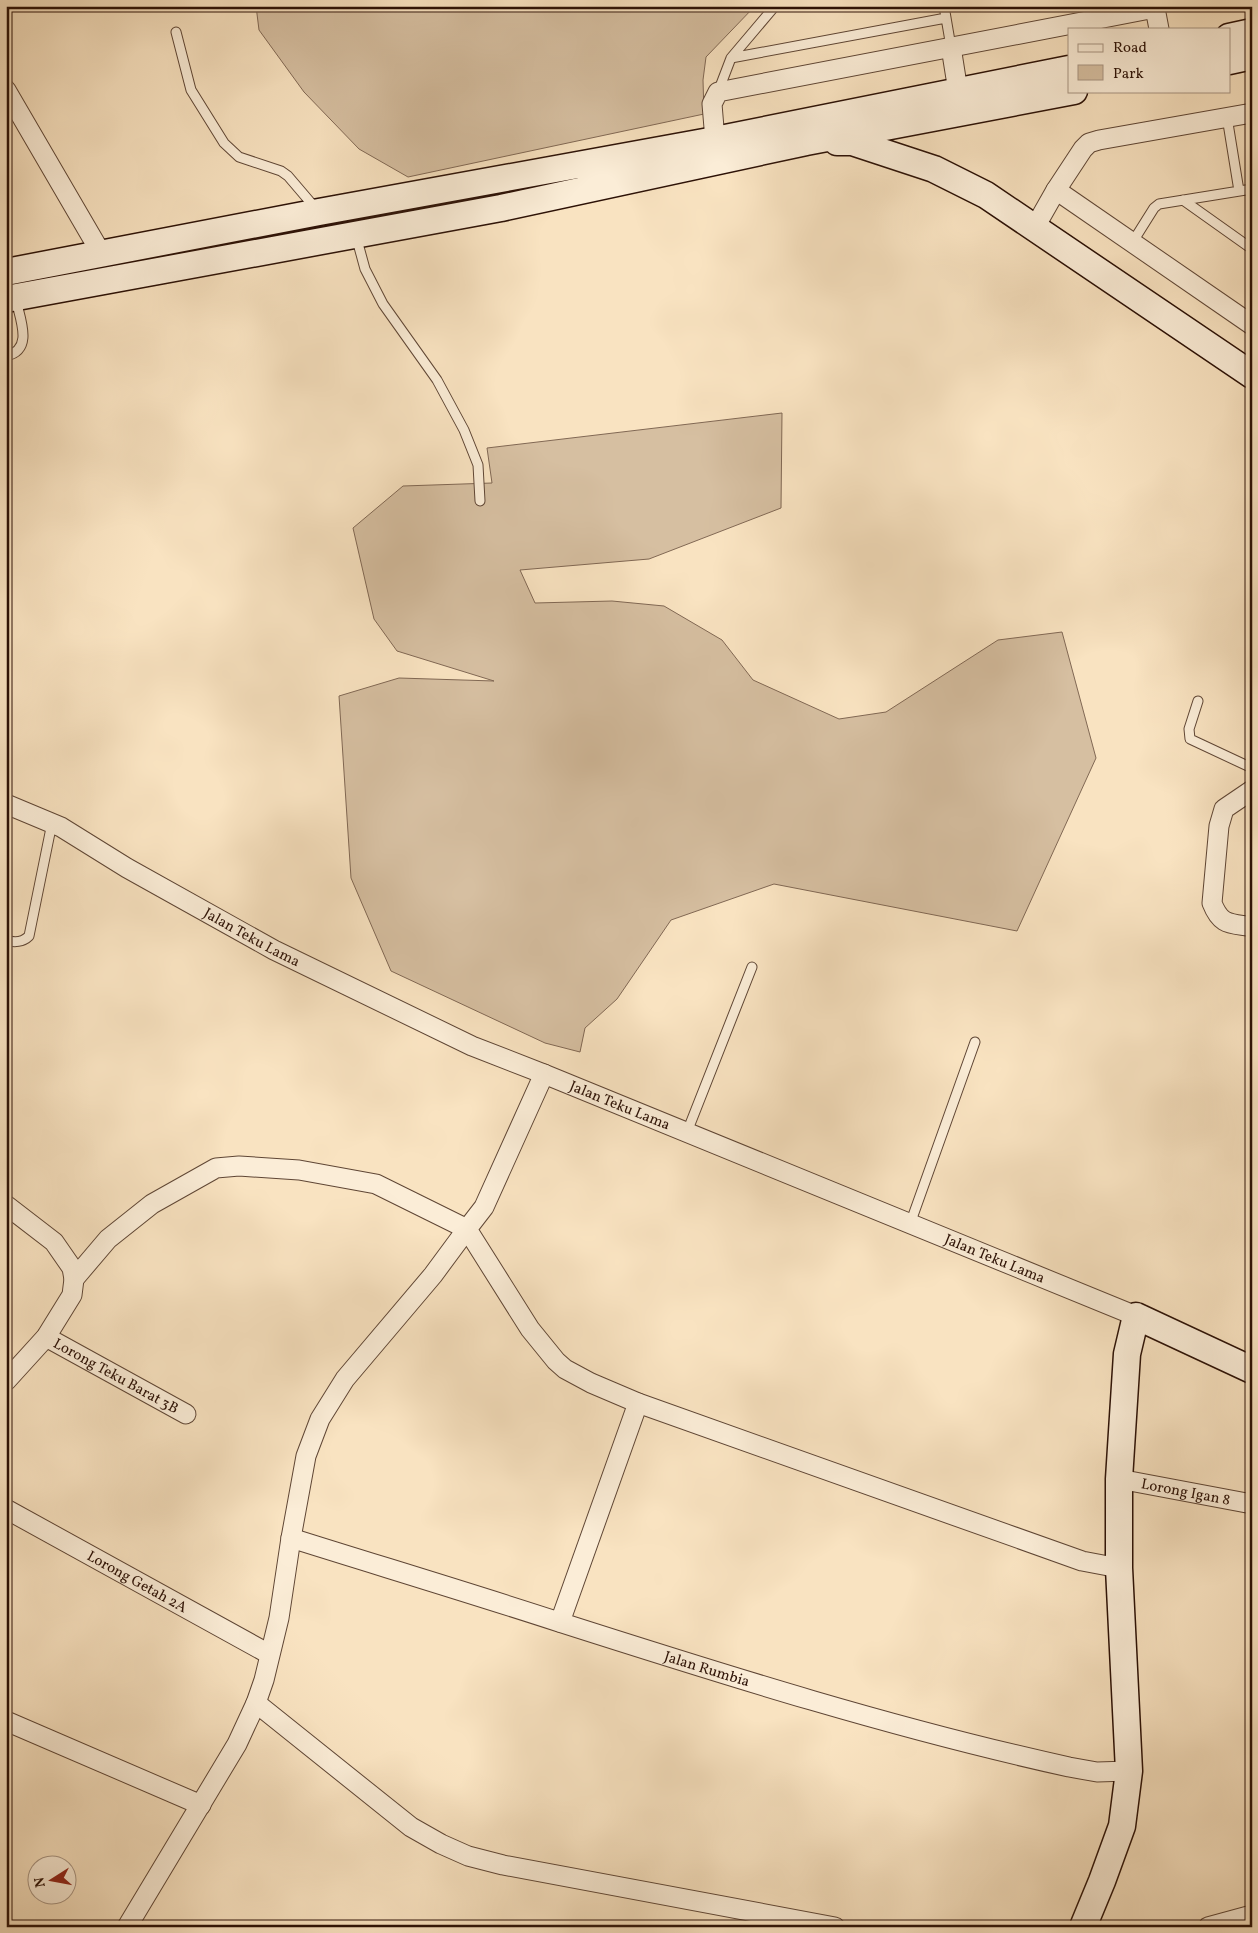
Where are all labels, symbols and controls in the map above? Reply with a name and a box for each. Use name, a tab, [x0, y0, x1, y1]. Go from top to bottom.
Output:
legend	[1068, 28, 1230, 92]
text: Road	[1113, 38, 1147, 59]
text: Park	[1113, 64, 1144, 85]
street label: Jalan Teku Lama	[199, 904, 303, 973]
street label: Jalan Teku Lama	[566, 1076, 673, 1136]
street label: Jalan Teku Lama	[941, 1230, 1048, 1290]
street label: Lorong Teku Barat 3B	[49, 1334, 182, 1420]
street label: Lorong Igan 8	[1139, 1474, 1232, 1512]
street label: Lorong Getah 2A	[83, 1547, 191, 1619]
street label: Jalan Rumbia	[661, 1647, 752, 1693]
north arrow	[28, 1856, 78, 1906]
text: N	[30, 1875, 51, 1889]

